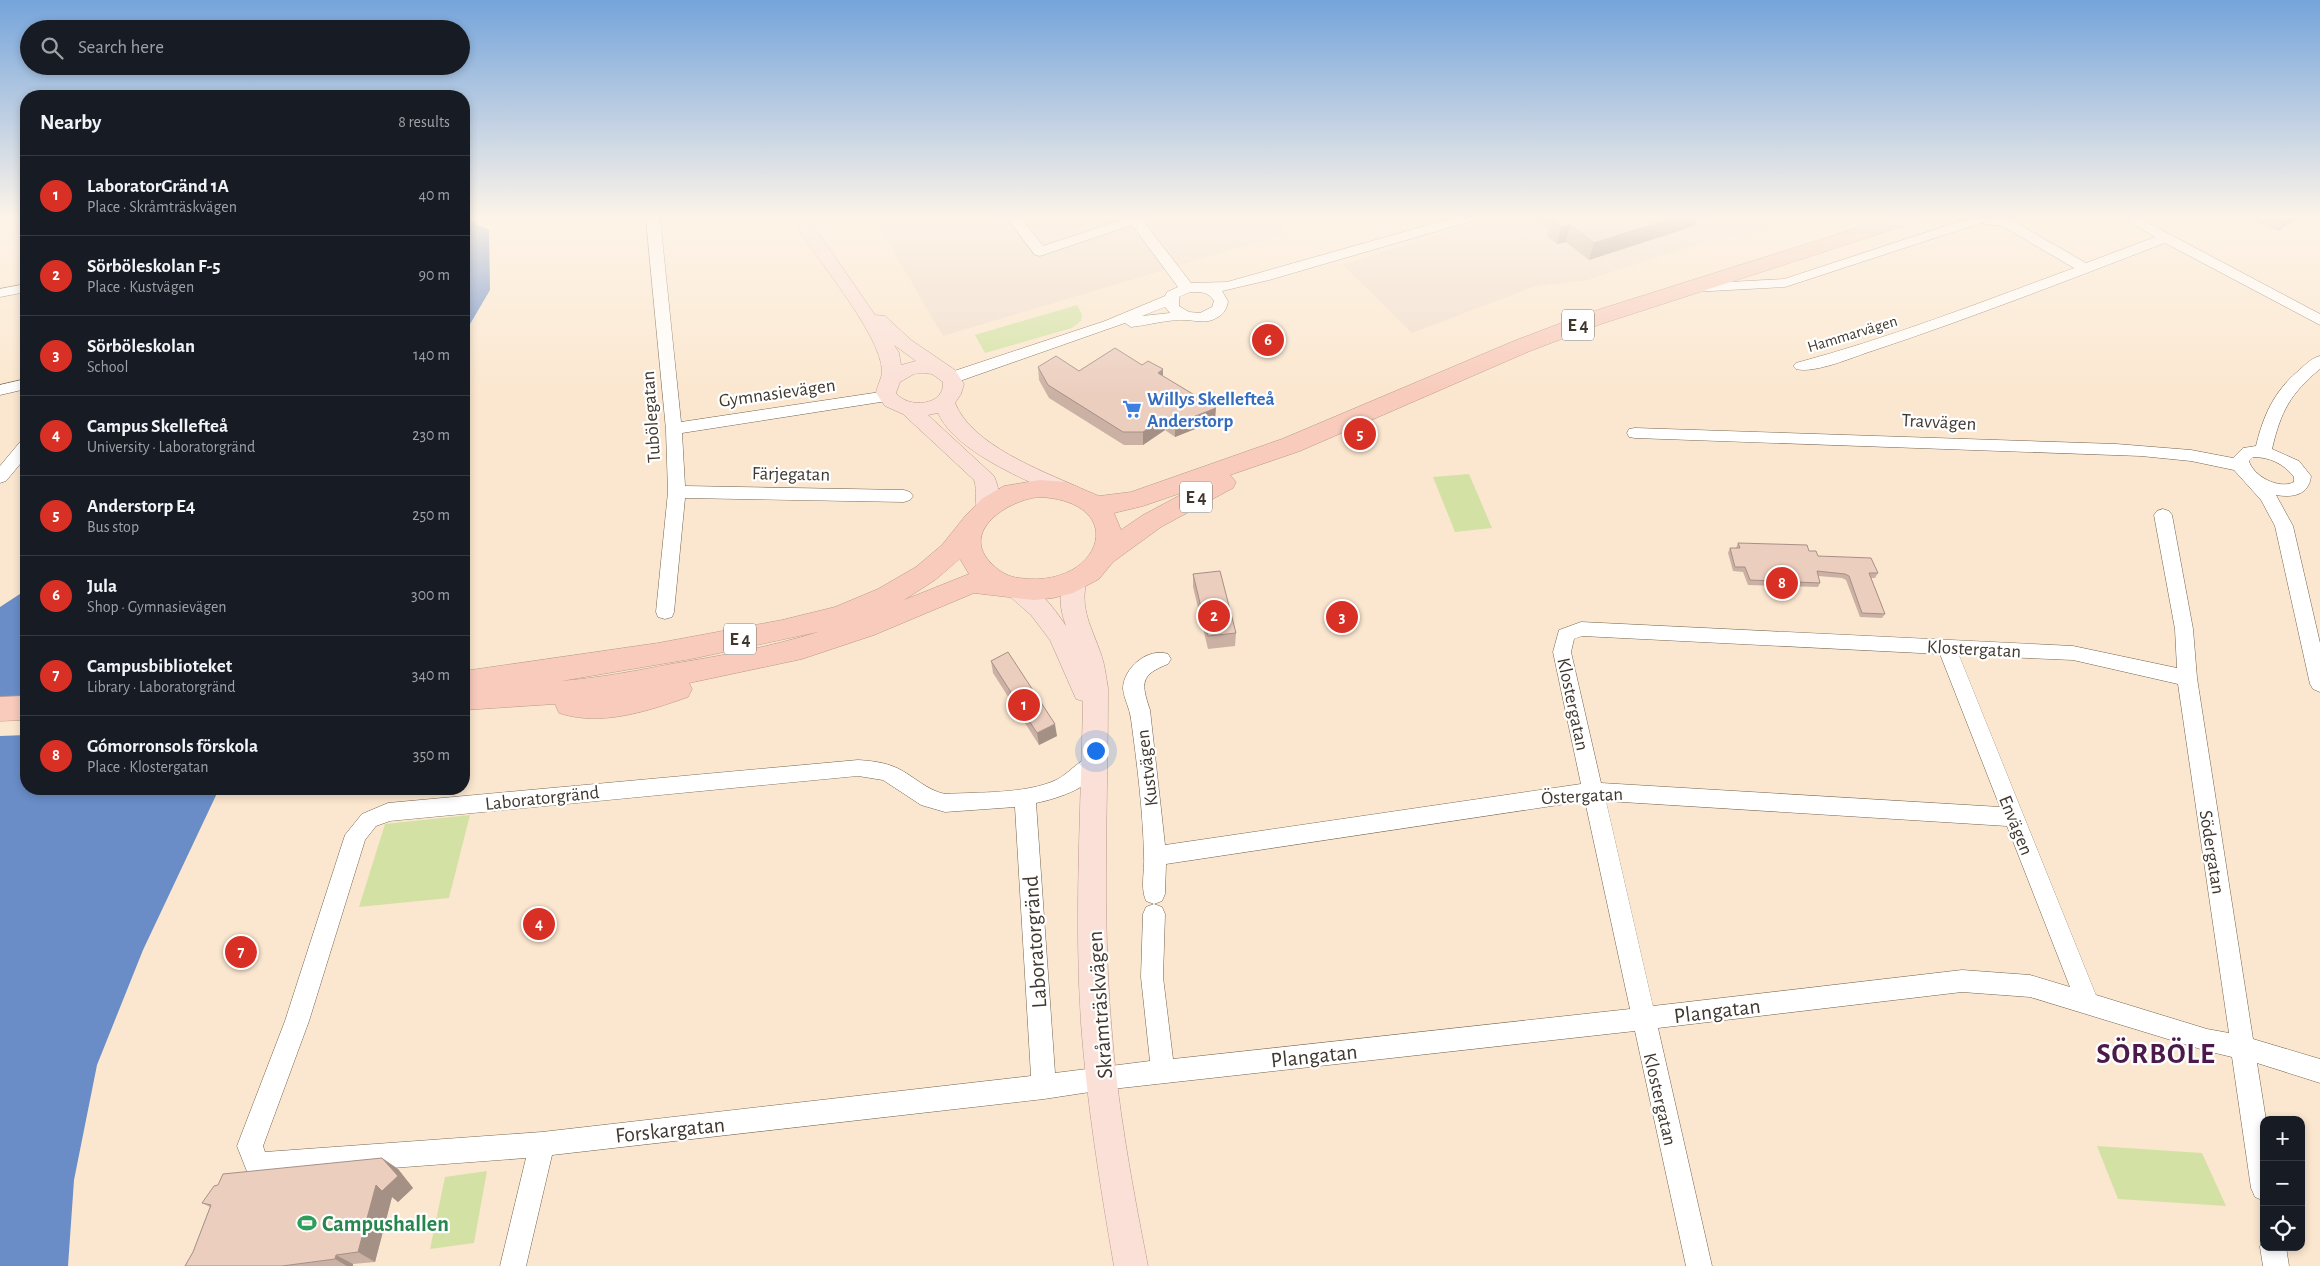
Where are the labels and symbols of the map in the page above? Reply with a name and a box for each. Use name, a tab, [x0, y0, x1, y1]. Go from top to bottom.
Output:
road number: E 4	[1562, 310, 1594, 340]
street label: Hammarvägen	[1805, 313, 1899, 355]
pin: 6	[1252, 321, 1284, 359]
street label: Tubölegatan	[639, 370, 664, 464]
street label: Gymnasievägen	[718, 376, 837, 411]
place label: Willys Skellefteå Anderstorp	[1147, 390, 1275, 431]
supermarket icon: Willys Skellefteå Anderstorp	[1121, 398, 1143, 420]
street label: Travvägen	[1901, 411, 1977, 434]
pin: 5	[1344, 415, 1376, 453]
street label: Färjegatan	[752, 464, 830, 485]
road number: E 4	[1180, 482, 1212, 512]
pin: 8	[1766, 564, 1798, 602]
pin: 2	[1198, 597, 1230, 635]
pin: 3	[1326, 598, 1358, 636]
road number: E 4	[724, 624, 756, 654]
street label: Klostergatan	[1926, 638, 2022, 661]
street label: Klostergatan	[1553, 656, 1592, 752]
pin: 1	[1008, 686, 1040, 724]
street label: Kustvägen	[1133, 728, 1162, 807]
your location	[1083, 738, 1109, 764]
street label: Laboratorgränd	[484, 783, 600, 814]
street label: Östergatan	[1541, 784, 1624, 808]
street label: Envägen	[1995, 793, 2036, 858]
street label: Södergatan	[2195, 809, 2228, 896]
street label: Laboratorgränd	[1019, 875, 1051, 1009]
pin: 4	[523, 905, 555, 943]
street label: Skråmträskvägen	[1084, 930, 1116, 1080]
pin: 7	[225, 933, 257, 971]
street label: Plangatan	[1673, 995, 1762, 1027]
district label: SÖRBÖLE	[2096, 1037, 2216, 1069]
street label: Plangatan	[1270, 1041, 1359, 1071]
street label: Klostergatan	[1640, 1051, 1679, 1147]
street label: Forskargatan	[614, 1113, 726, 1147]
sports icon: Campushallen	[296, 1212, 318, 1234]
place label: Campushallen	[322, 1213, 449, 1235]

